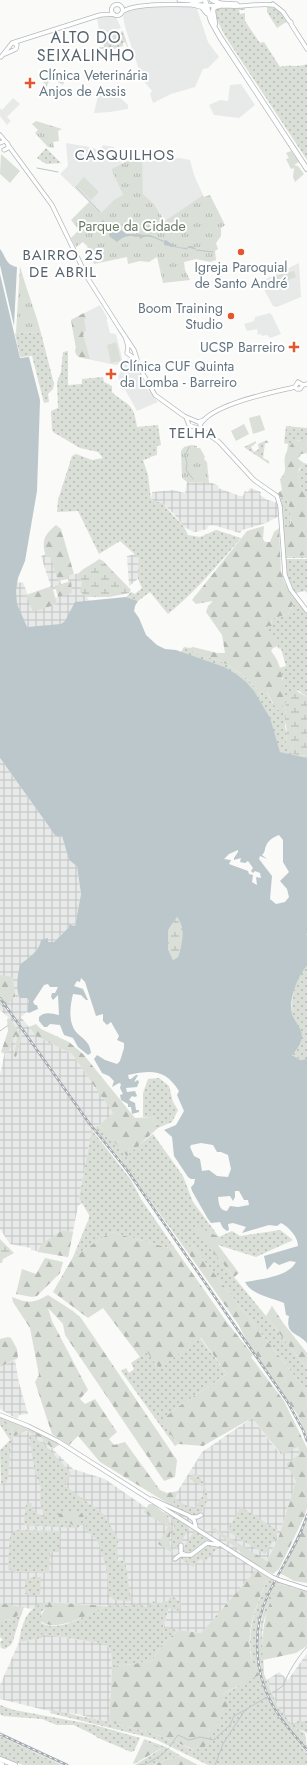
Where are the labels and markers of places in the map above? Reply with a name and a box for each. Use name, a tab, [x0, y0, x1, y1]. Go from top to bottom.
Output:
place label: Clínica Veterinária Anjos de Assis	[39, 65, 148, 101]
marker: Clínica Veterinária Anjos de Assis	[24, 77, 36, 89]
marker: Igreja Paroquial de Santo André	[236, 247, 246, 257]
place label: Igreja Paroquial de Santo André	[195, 257, 287, 293]
place label: Boom Training Studio	[138, 298, 223, 334]
marker: Boom Training Studio	[226, 311, 236, 321]
place label: UCSP Barreiro	[200, 337, 285, 357]
marker: UCSP Barreiro	[288, 341, 300, 353]
place label: Clínica CUF Quinta da Lomba - Barreiro	[120, 356, 237, 392]
marker: Clínica CUF Quinta da Lomba - Barreiro	[105, 368, 117, 380]

